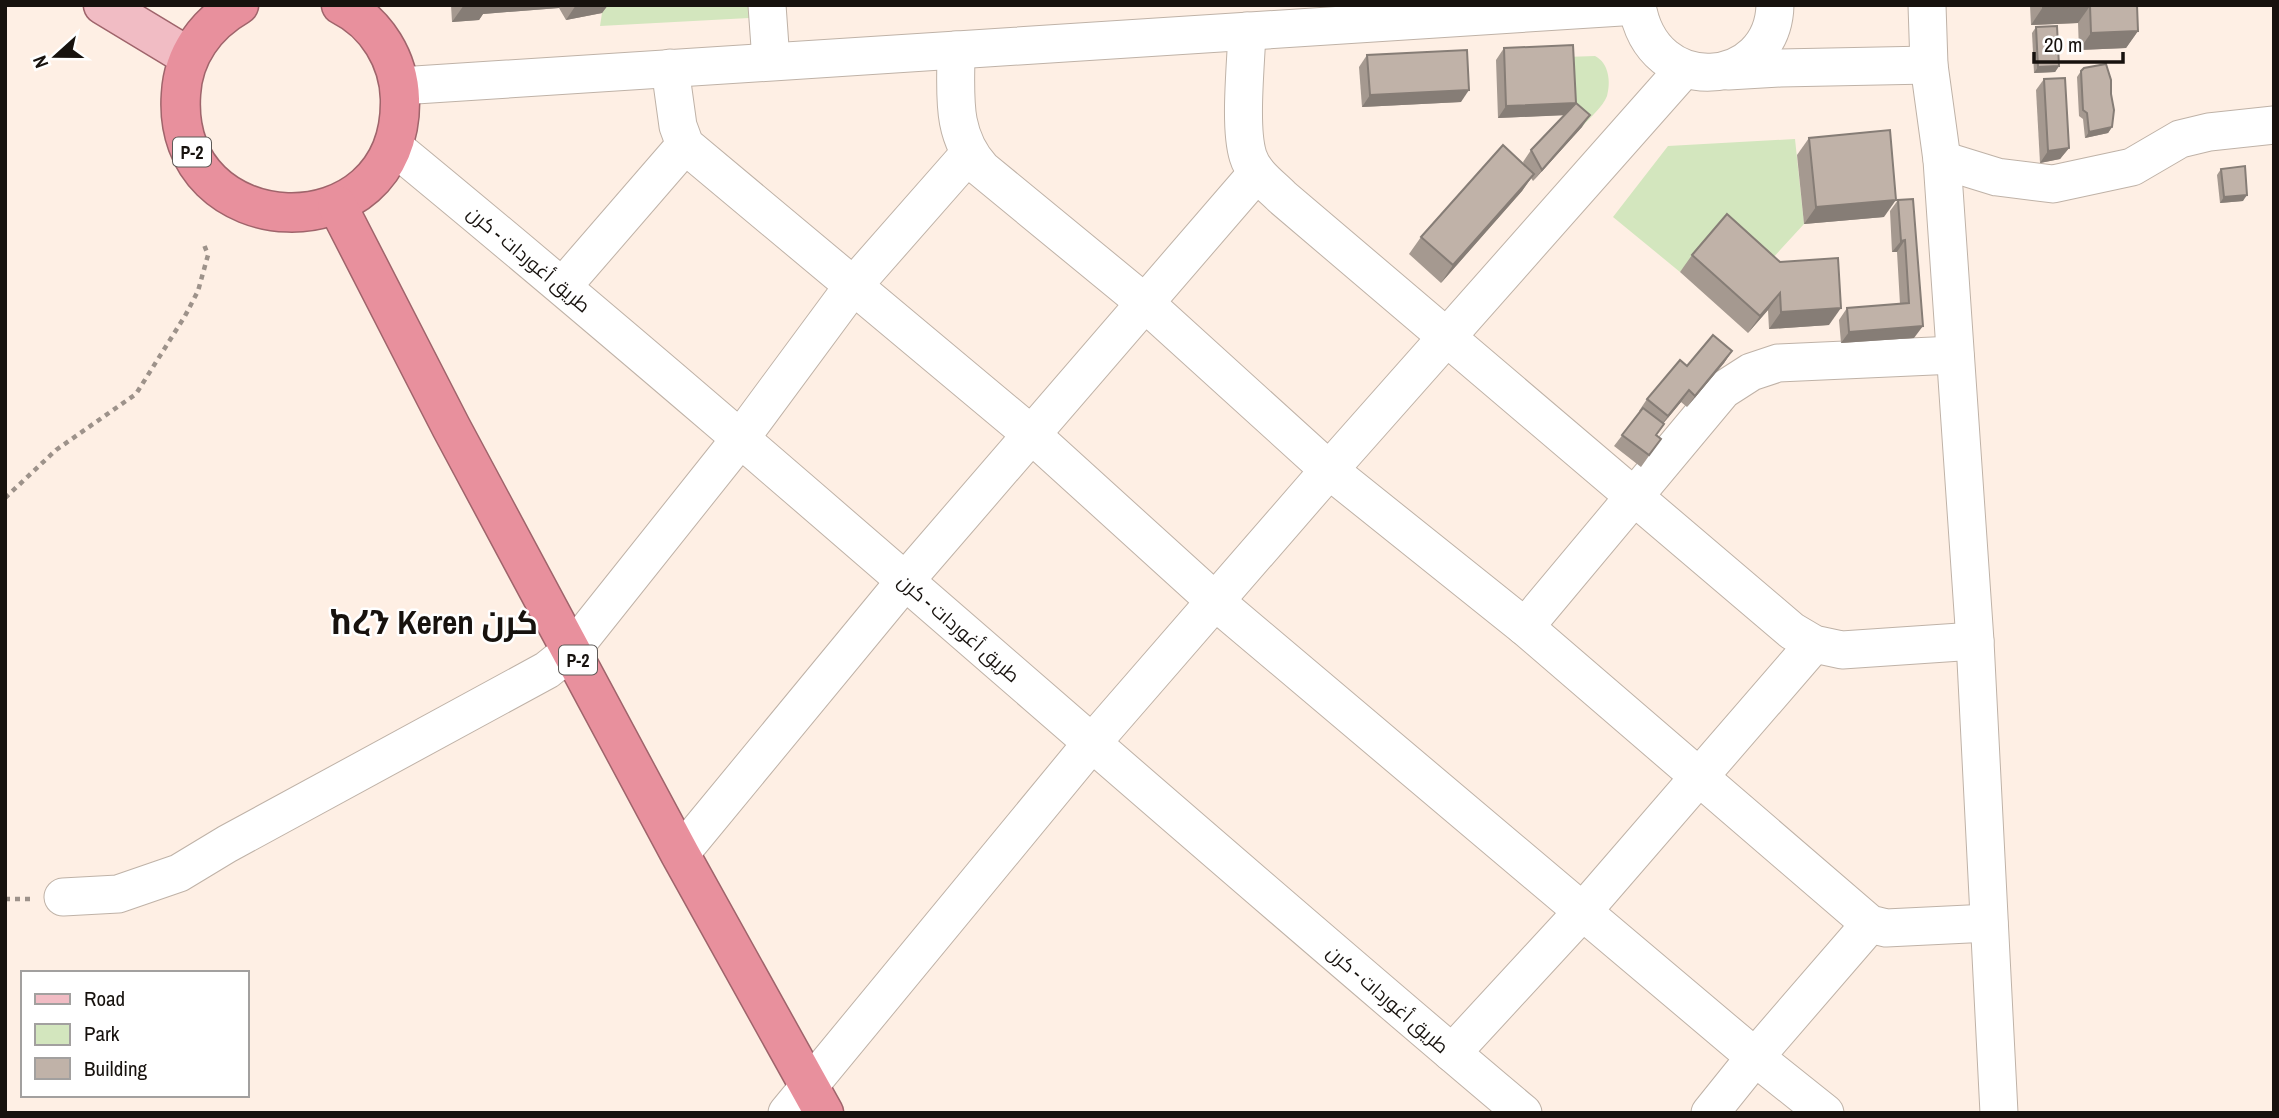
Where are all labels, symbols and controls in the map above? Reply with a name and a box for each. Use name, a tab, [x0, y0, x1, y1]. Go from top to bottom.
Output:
north arrow	[21, 21, 91, 91]
scale bar	[2034, 21, 2123, 65]
text: 20 m	[2044, 30, 2082, 59]
text: N	[26, 52, 54, 72]
road number: P-2	[173, 138, 211, 167]
street label: طريق أغوردات - كرن	[462, 200, 596, 318]
street label: طريق أغوردات - كرن	[893, 568, 1025, 688]
district label: ከረን Keren كرن	[330, 600, 538, 644]
road number: P-2	[559, 646, 597, 674]
street label: طريق أغوردات - كرن	[1322, 939, 1454, 1059]
legend	[21, 971, 248, 1097]
text: Road	[84, 984, 125, 1013]
text: Park	[84, 1019, 120, 1048]
text: Building	[84, 1054, 148, 1083]

